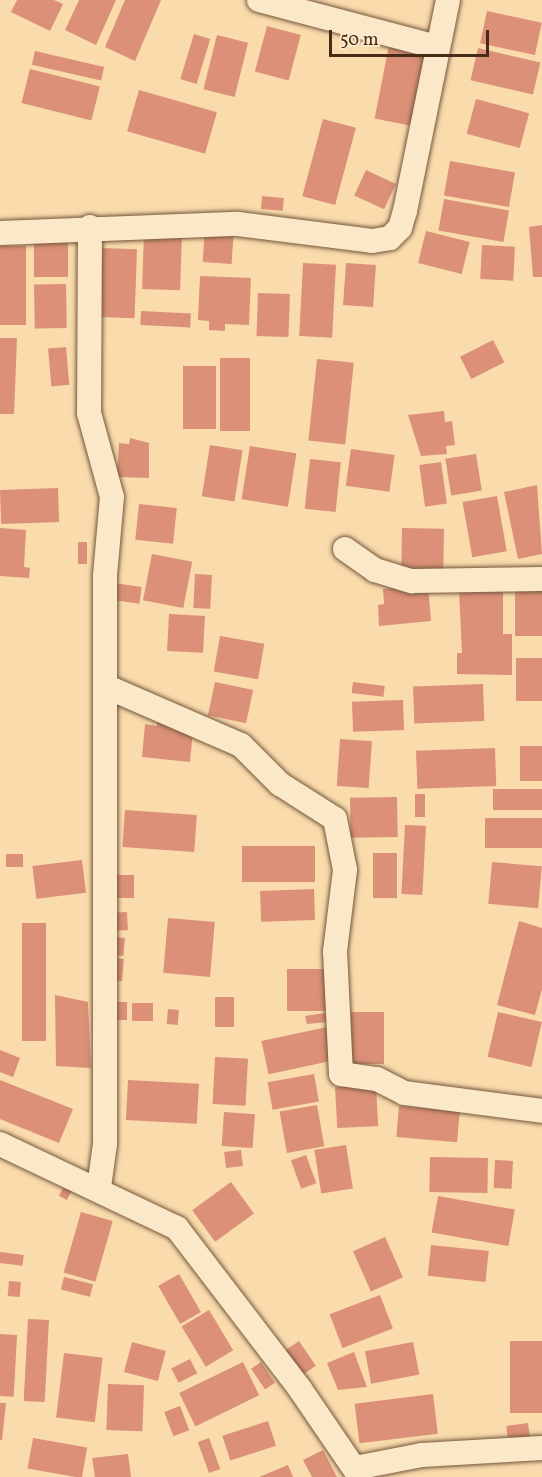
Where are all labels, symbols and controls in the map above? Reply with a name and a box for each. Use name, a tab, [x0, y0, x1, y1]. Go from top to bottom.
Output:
scale bar	[332, 18, 492, 56]
text: 50 m	[340, 28, 379, 53]

